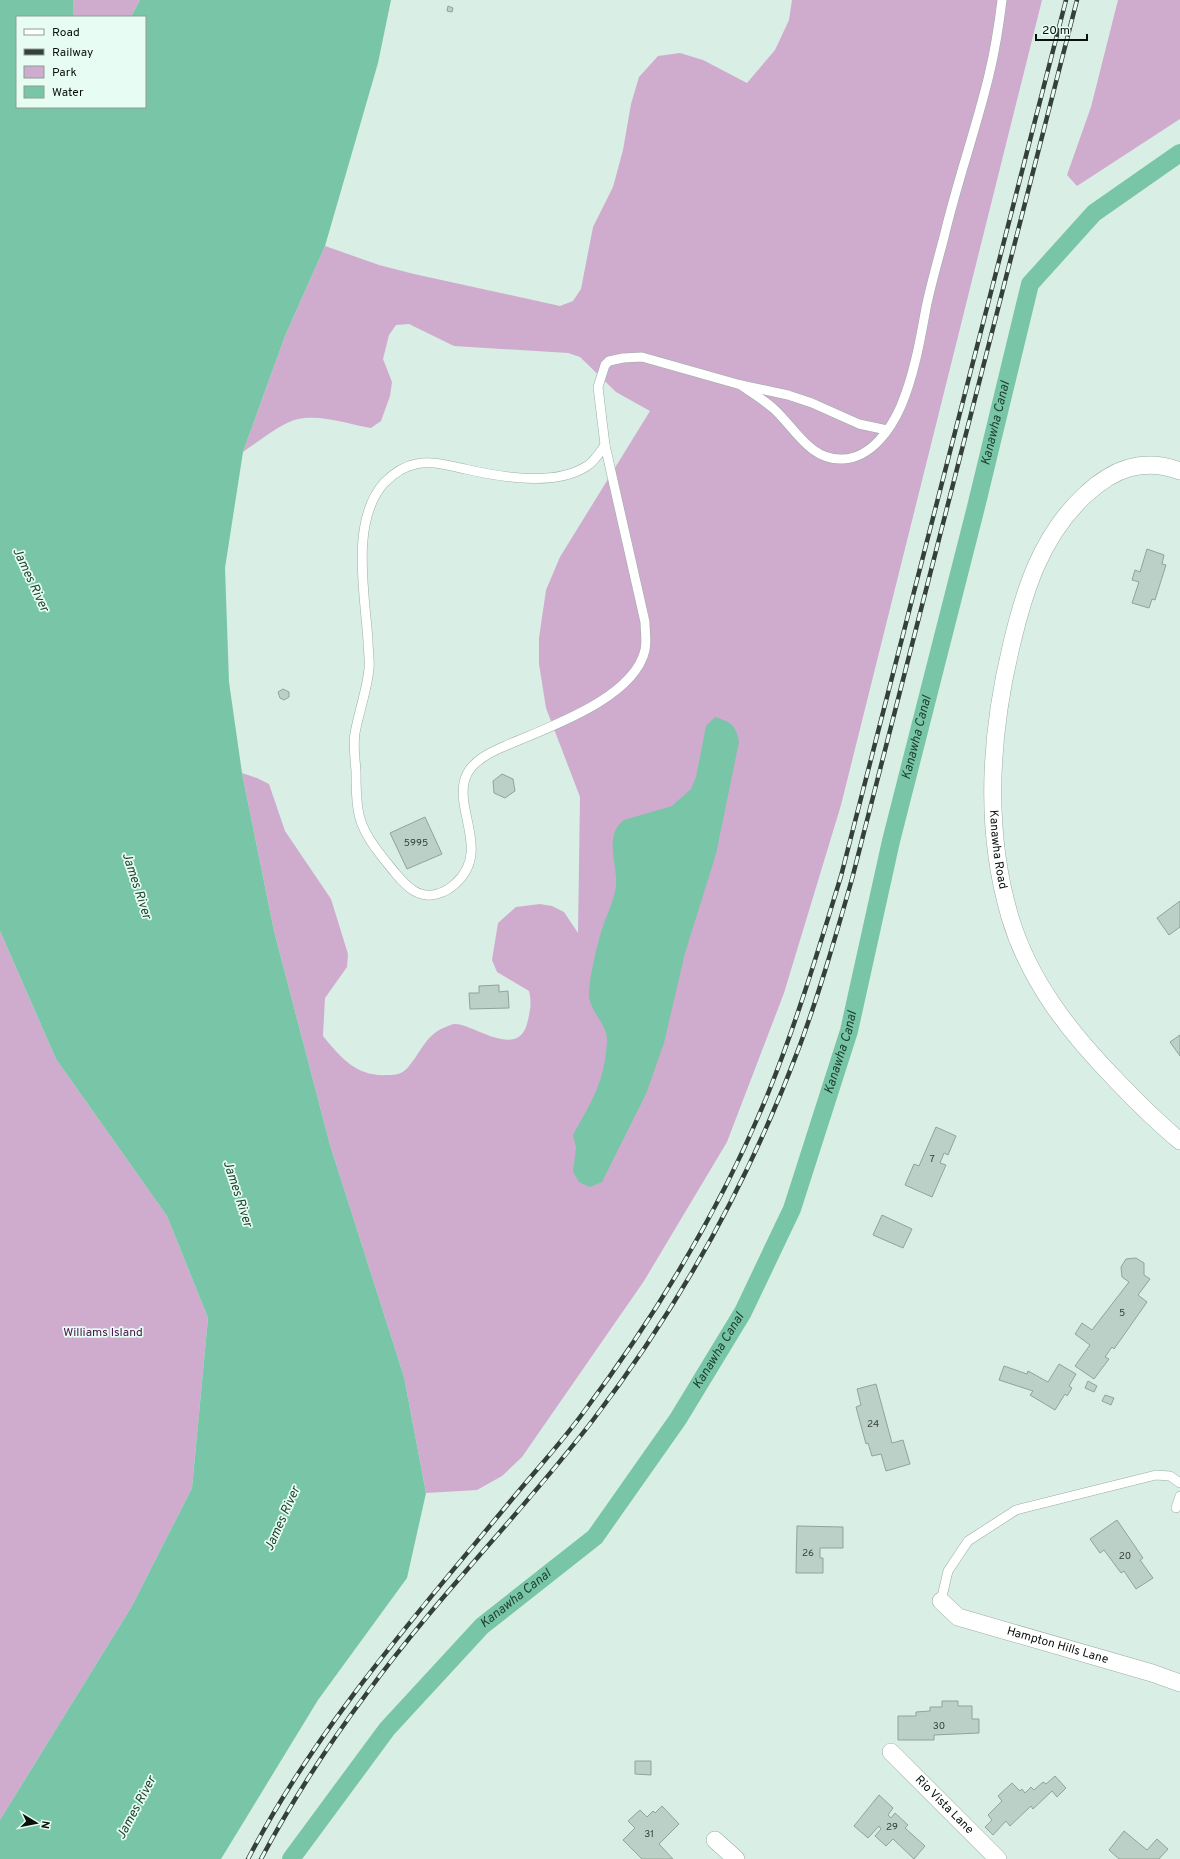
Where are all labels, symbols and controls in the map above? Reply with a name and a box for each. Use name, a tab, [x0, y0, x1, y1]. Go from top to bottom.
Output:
legend	[16, 16, 146, 108]
scale bar	[1036, 16, 1087, 42]
text: 20 m	[1042, 23, 1070, 39]
text: Road	[52, 25, 80, 41]
text: Railway	[52, 45, 93, 61]
text: Park	[52, 65, 77, 81]
text: Water	[52, 85, 84, 101]
water label: Kanawha Canal	[978, 379, 1014, 467]
water label: James River	[8, 545, 52, 616]
water label: Kanawha Canal	[899, 694, 936, 781]
street label: Kanawha Road	[985, 810, 1011, 891]
house number: 5995	[404, 837, 428, 850]
water label: James River	[118, 851, 155, 922]
water label: Kanawha Canal	[821, 1009, 861, 1096]
house number: 7	[929, 1153, 935, 1166]
water label: James River	[219, 1159, 256, 1230]
house number: 5	[1119, 1307, 1125, 1320]
water label: Kanawha Canal	[690, 1310, 749, 1392]
park label: Williams Island	[63, 1325, 143, 1341]
house number: 24	[867, 1418, 879, 1431]
water label: James River	[262, 1483, 305, 1554]
house number: 26	[802, 1547, 814, 1560]
house number: 20	[1119, 1550, 1131, 1563]
water label: Kanawha Canal	[477, 1566, 555, 1632]
street label: Hampton Hills Lane	[1005, 1623, 1110, 1668]
house number: 30	[933, 1720, 945, 1733]
street label: Rio Vista Lane	[911, 1772, 977, 1838]
water label: James River	[114, 1773, 161, 1842]
north arrow	[16, 1803, 56, 1843]
text: N	[37, 1819, 52, 1830]
house number: 29	[886, 1821, 898, 1834]
house number: 31	[644, 1828, 654, 1841]

